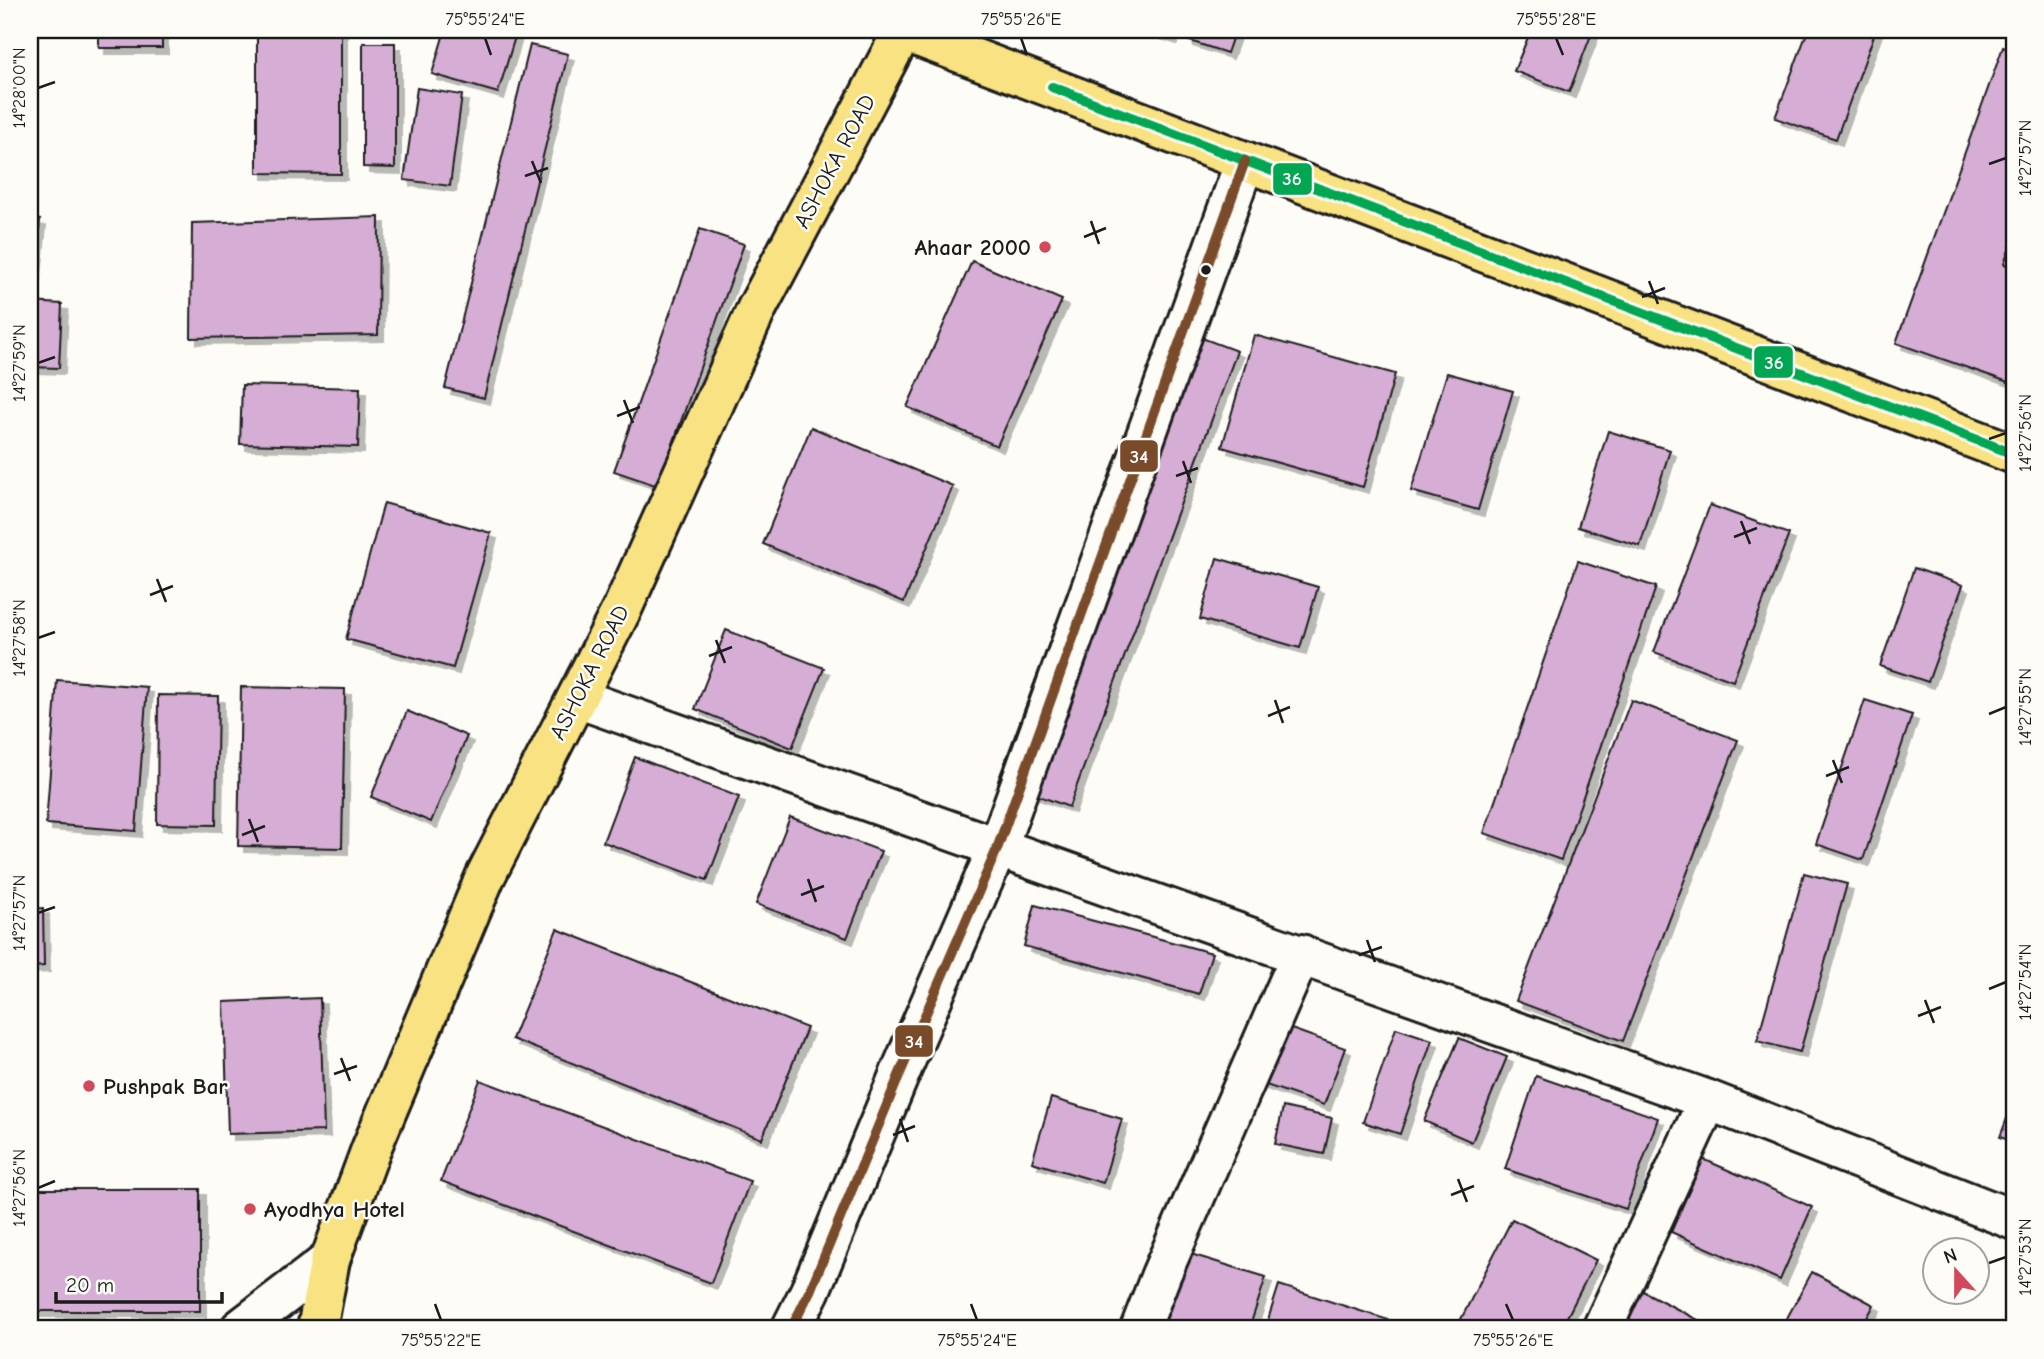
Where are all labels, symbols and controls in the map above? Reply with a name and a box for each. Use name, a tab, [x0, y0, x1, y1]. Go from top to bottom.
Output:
text: 75°55'24"E	[445, 9, 525, 30]
text: 75°55'26"E	[981, 9, 1062, 30]
text: 75°55'28"E	[1516, 9, 1596, 30]
text: 14°28'00"N	[9, 47, 30, 129]
street label: ASHOKA ROAD	[788, 90, 881, 233]
text: 14°27'57"N	[2015, 120, 2036, 196]
line badge: 36	[1272, 162, 1313, 196]
text: 36	[1282, 168, 1302, 190]
place label: Ahaar 2000	[914, 234, 1031, 261]
marker: Ahaar 2000	[1037, 239, 1053, 255]
unlabelled marker	[1199, 263, 1213, 277]
text: 14°27'59"N	[9, 324, 30, 402]
line badge: 36	[1753, 345, 1794, 379]
text: 36	[1764, 352, 1784, 374]
text: 14°27'56"N	[2015, 394, 2036, 472]
line badge: 34	[1119, 439, 1159, 473]
text: 34	[1130, 446, 1148, 468]
text: 14°27'58"N	[9, 599, 30, 677]
street label: ASHOKA ROAD	[544, 600, 635, 744]
text: 14°27'55"N	[2015, 668, 2036, 746]
text: 14°27'57"N	[9, 875, 30, 951]
text: 14°27'54"N	[2015, 944, 2036, 1020]
line badge: 34	[894, 1024, 934, 1058]
text: 34	[905, 1031, 923, 1053]
place label: Pushpak Bar	[103, 1073, 228, 1100]
marker: Pushpak Bar	[81, 1078, 97, 1094]
text: 14°27'56"N	[9, 1149, 30, 1227]
place label: Ayodhya Hotel	[264, 1196, 405, 1223]
marker: Ayodhya Hotel	[242, 1201, 258, 1217]
text: 14°27'53"N	[2015, 1218, 2036, 1296]
north arrow	[1922, 1236, 1992, 1306]
text: N	[1941, 1244, 1960, 1269]
scale bar	[56, 1261, 222, 1305]
text: 20 m	[66, 1273, 114, 1297]
text: 75°55'22"E	[401, 1330, 481, 1351]
text: 75°55'24"E	[937, 1330, 1017, 1351]
text: 75°55'26"E	[1473, 1330, 1554, 1351]

